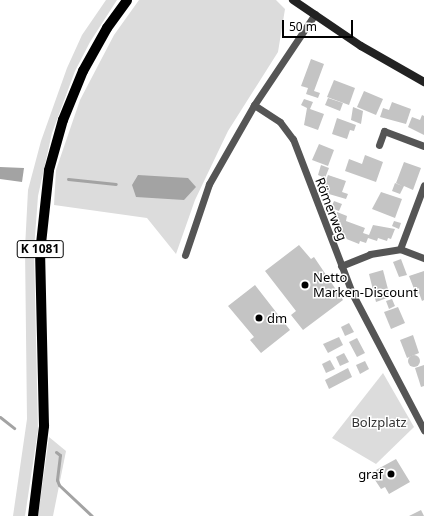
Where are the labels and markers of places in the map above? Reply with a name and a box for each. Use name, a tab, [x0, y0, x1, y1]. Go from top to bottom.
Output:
place label: Netto Marken-Discount	[313, 270, 418, 301]
marker: Netto Marken-Discount	[300, 280, 310, 290]
place label: dm	[267, 310, 287, 326]
marker: dm	[254, 313, 264, 323]
place label: graf	[358, 466, 383, 482]
marker: graf	[386, 469, 396, 479]

